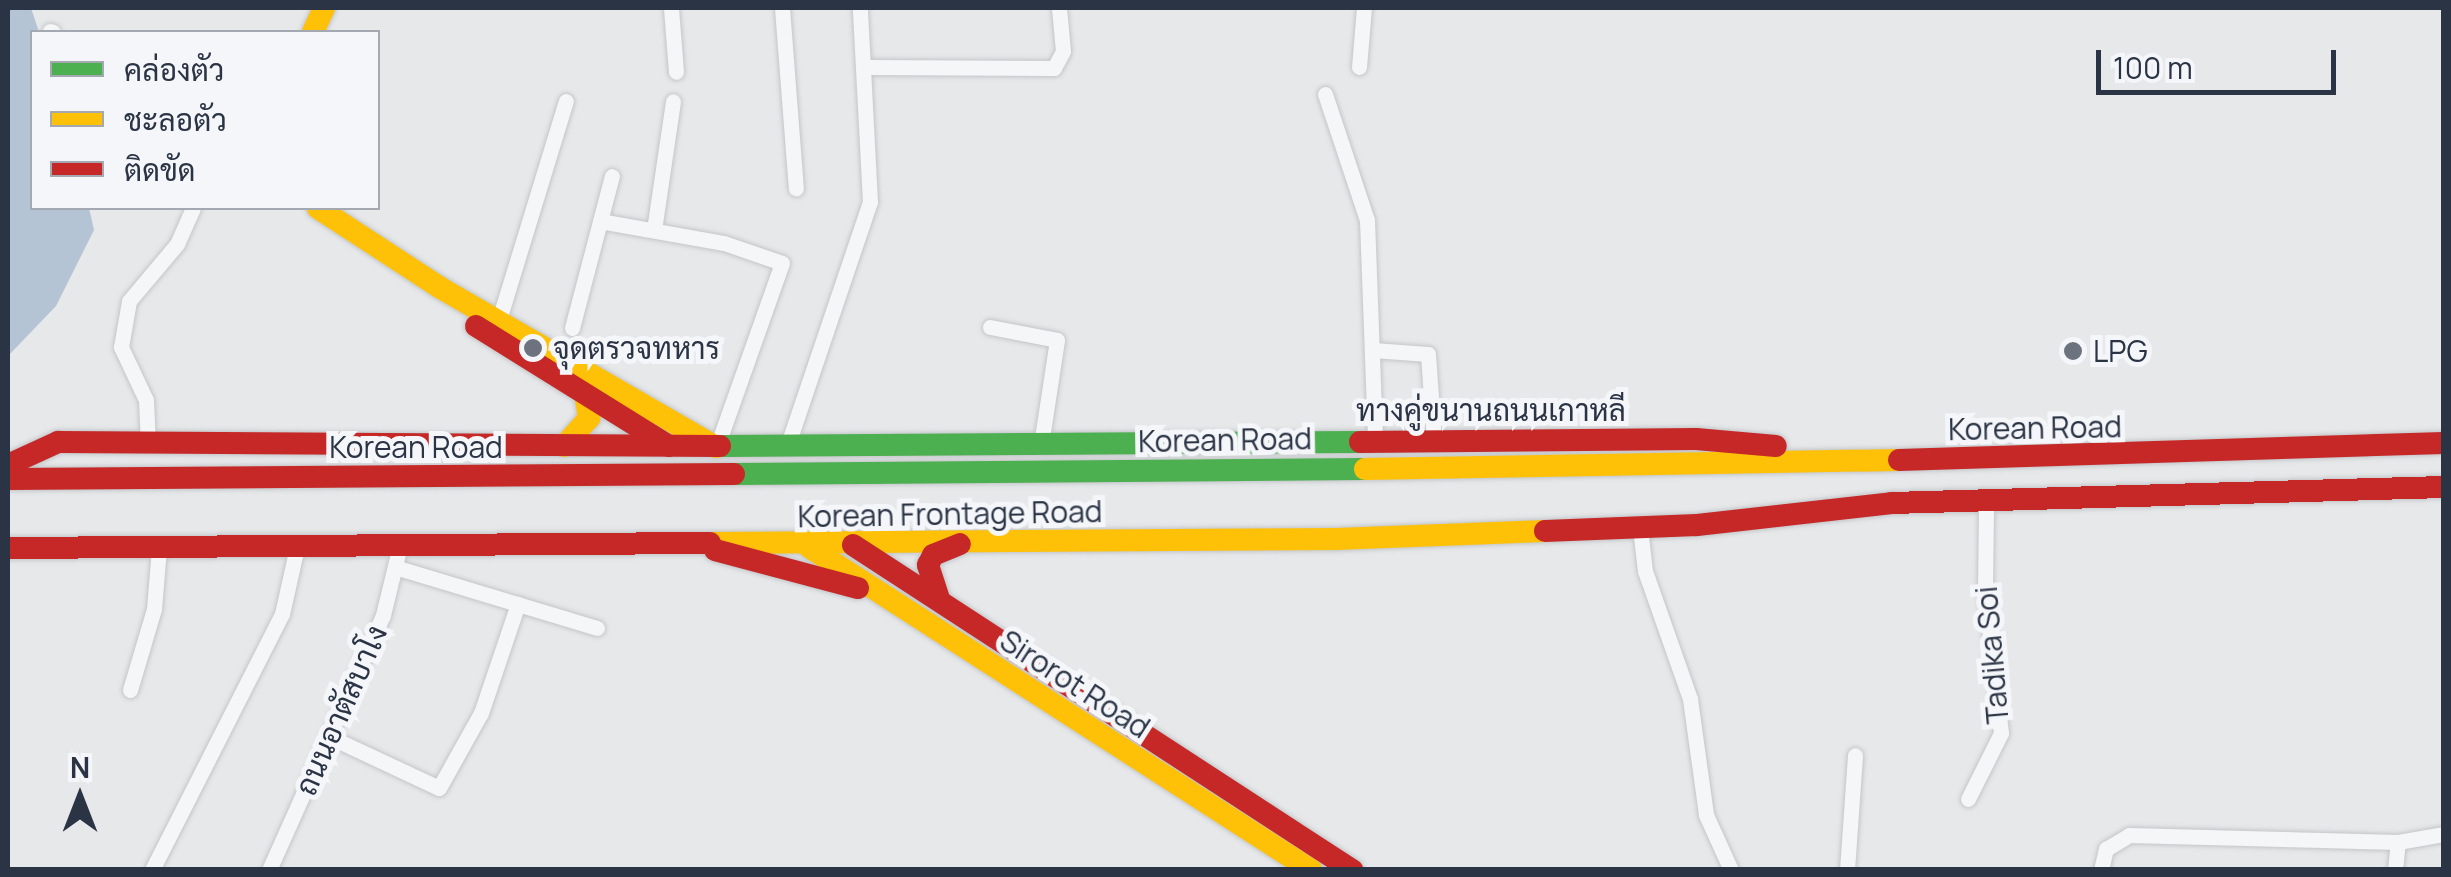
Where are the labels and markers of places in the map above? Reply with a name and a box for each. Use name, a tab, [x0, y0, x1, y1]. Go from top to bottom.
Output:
place label: จุดตรวจทหาร	[553, 330, 720, 366]
place label: LPG	[2093, 333, 2148, 369]
marker: จุดตรวจทหาร	[522, 337, 544, 359]
marker: LPG	[2062, 340, 2084, 362]

